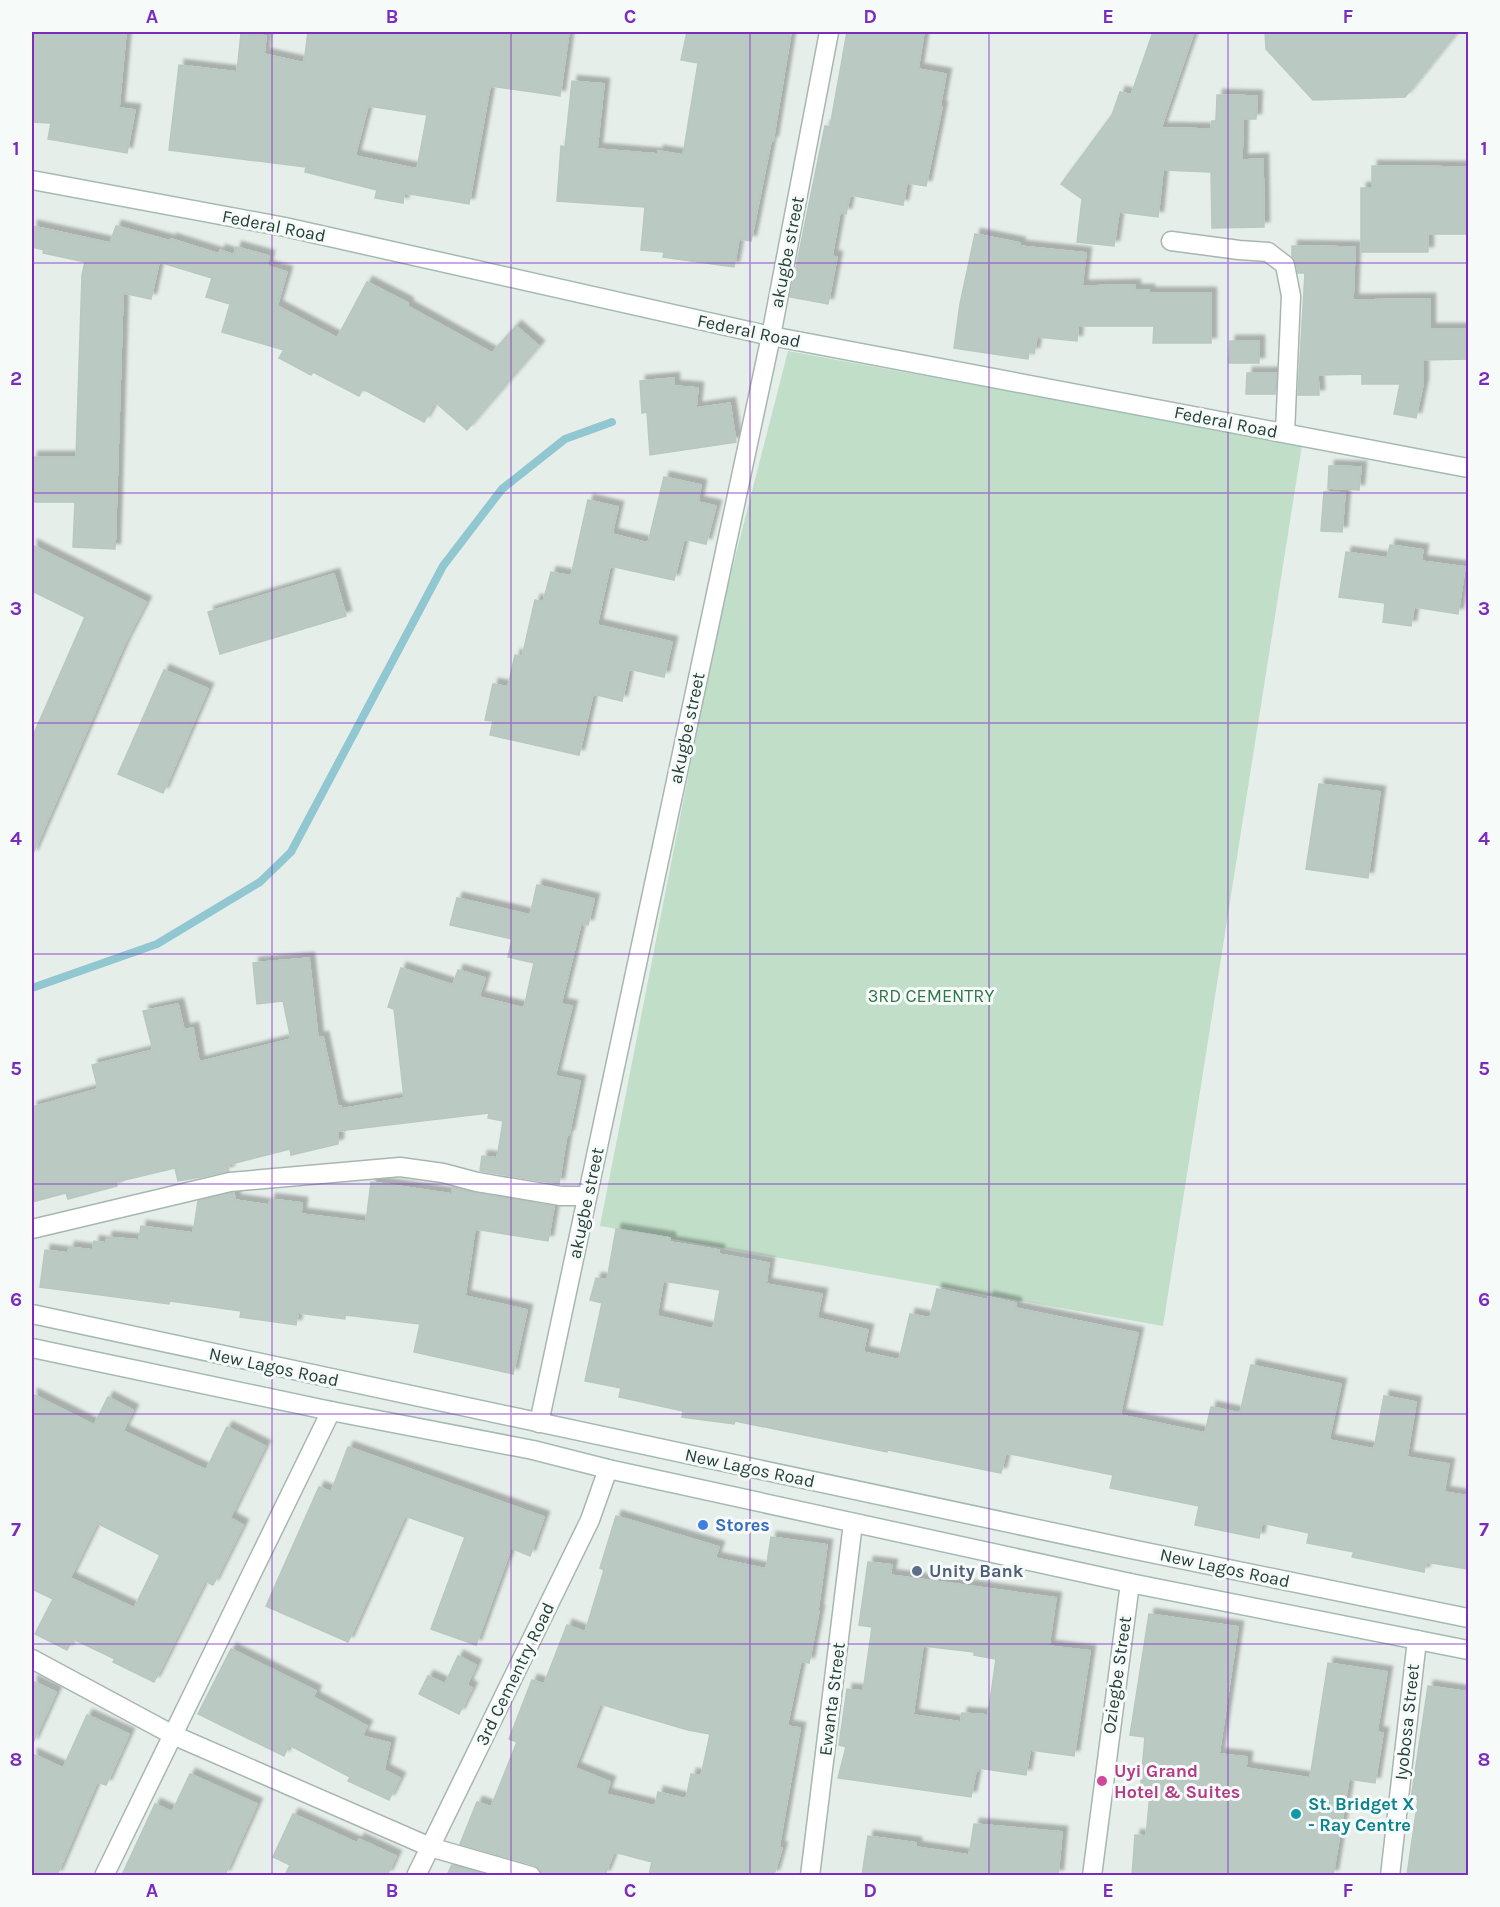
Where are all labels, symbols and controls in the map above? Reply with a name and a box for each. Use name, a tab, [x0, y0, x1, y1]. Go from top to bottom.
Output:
text: A	[146, 5, 159, 28]
text: B	[386, 5, 398, 28]
text: C	[624, 5, 636, 28]
text: D	[863, 5, 877, 28]
text: E	[1102, 5, 1114, 28]
text: F	[1343, 5, 1354, 28]
text: 1	[12, 137, 20, 160]
text: 1	[1480, 137, 1488, 160]
street label: akugbe street	[765, 194, 809, 310]
street label: Federal Road	[220, 205, 328, 247]
street label: Federal Road	[695, 309, 803, 353]
text: 2	[10, 367, 22, 390]
text: 2	[1478, 367, 1490, 390]
street label: Federal Road	[1172, 401, 1280, 443]
text: 3	[10, 597, 22, 620]
text: 3	[1478, 597, 1490, 620]
street label: akugbe street	[664, 670, 710, 786]
text: 4	[10, 827, 22, 850]
text: 4	[1478, 827, 1490, 850]
park label: 3RD CEMENTRY	[868, 985, 994, 1007]
text: 5	[10, 1057, 22, 1080]
text: 5	[1478, 1057, 1490, 1080]
street label: akugbe street	[563, 1145, 609, 1261]
text: 6	[10, 1288, 22, 1311]
text: 6	[1478, 1288, 1490, 1311]
street label: New Lagos Road	[207, 1342, 341, 1392]
street label: New Lagos Road	[683, 1443, 817, 1493]
place label: Stores	[715, 1514, 770, 1536]
text: 7	[11, 1518, 21, 1541]
marker: Stores	[696, 1518, 710, 1532]
text: 7	[1479, 1518, 1489, 1541]
street label: New Lagos Road	[1158, 1543, 1292, 1593]
place label: Unity Bank	[929, 1560, 1024, 1582]
marker: Unity Bank	[910, 1564, 924, 1578]
street label: 3rd Cementry Road	[471, 1599, 559, 1749]
street label: Oziegbe Street	[1098, 1615, 1136, 1735]
street label: Ewanta Street	[814, 1641, 850, 1757]
street label: Iyobosa Street	[1390, 1663, 1424, 1781]
text: 8	[10, 1748, 22, 1771]
text: 8	[1478, 1748, 1490, 1771]
place label: Uyi Grand Hotel & Suites	[1114, 1760, 1240, 1803]
marker: Uyi Grand Hotel & Suites	[1095, 1774, 1109, 1788]
place label: St. Bridget X - Ray Centre	[1308, 1793, 1415, 1836]
marker: St. Bridget X - Ray Centre	[1289, 1807, 1303, 1821]
text: A	[146, 1879, 159, 1902]
text: B	[386, 1879, 398, 1902]
text: C	[624, 1879, 636, 1902]
text: D	[863, 1879, 877, 1902]
text: E	[1102, 1879, 1114, 1902]
text: F	[1343, 1879, 1354, 1902]

